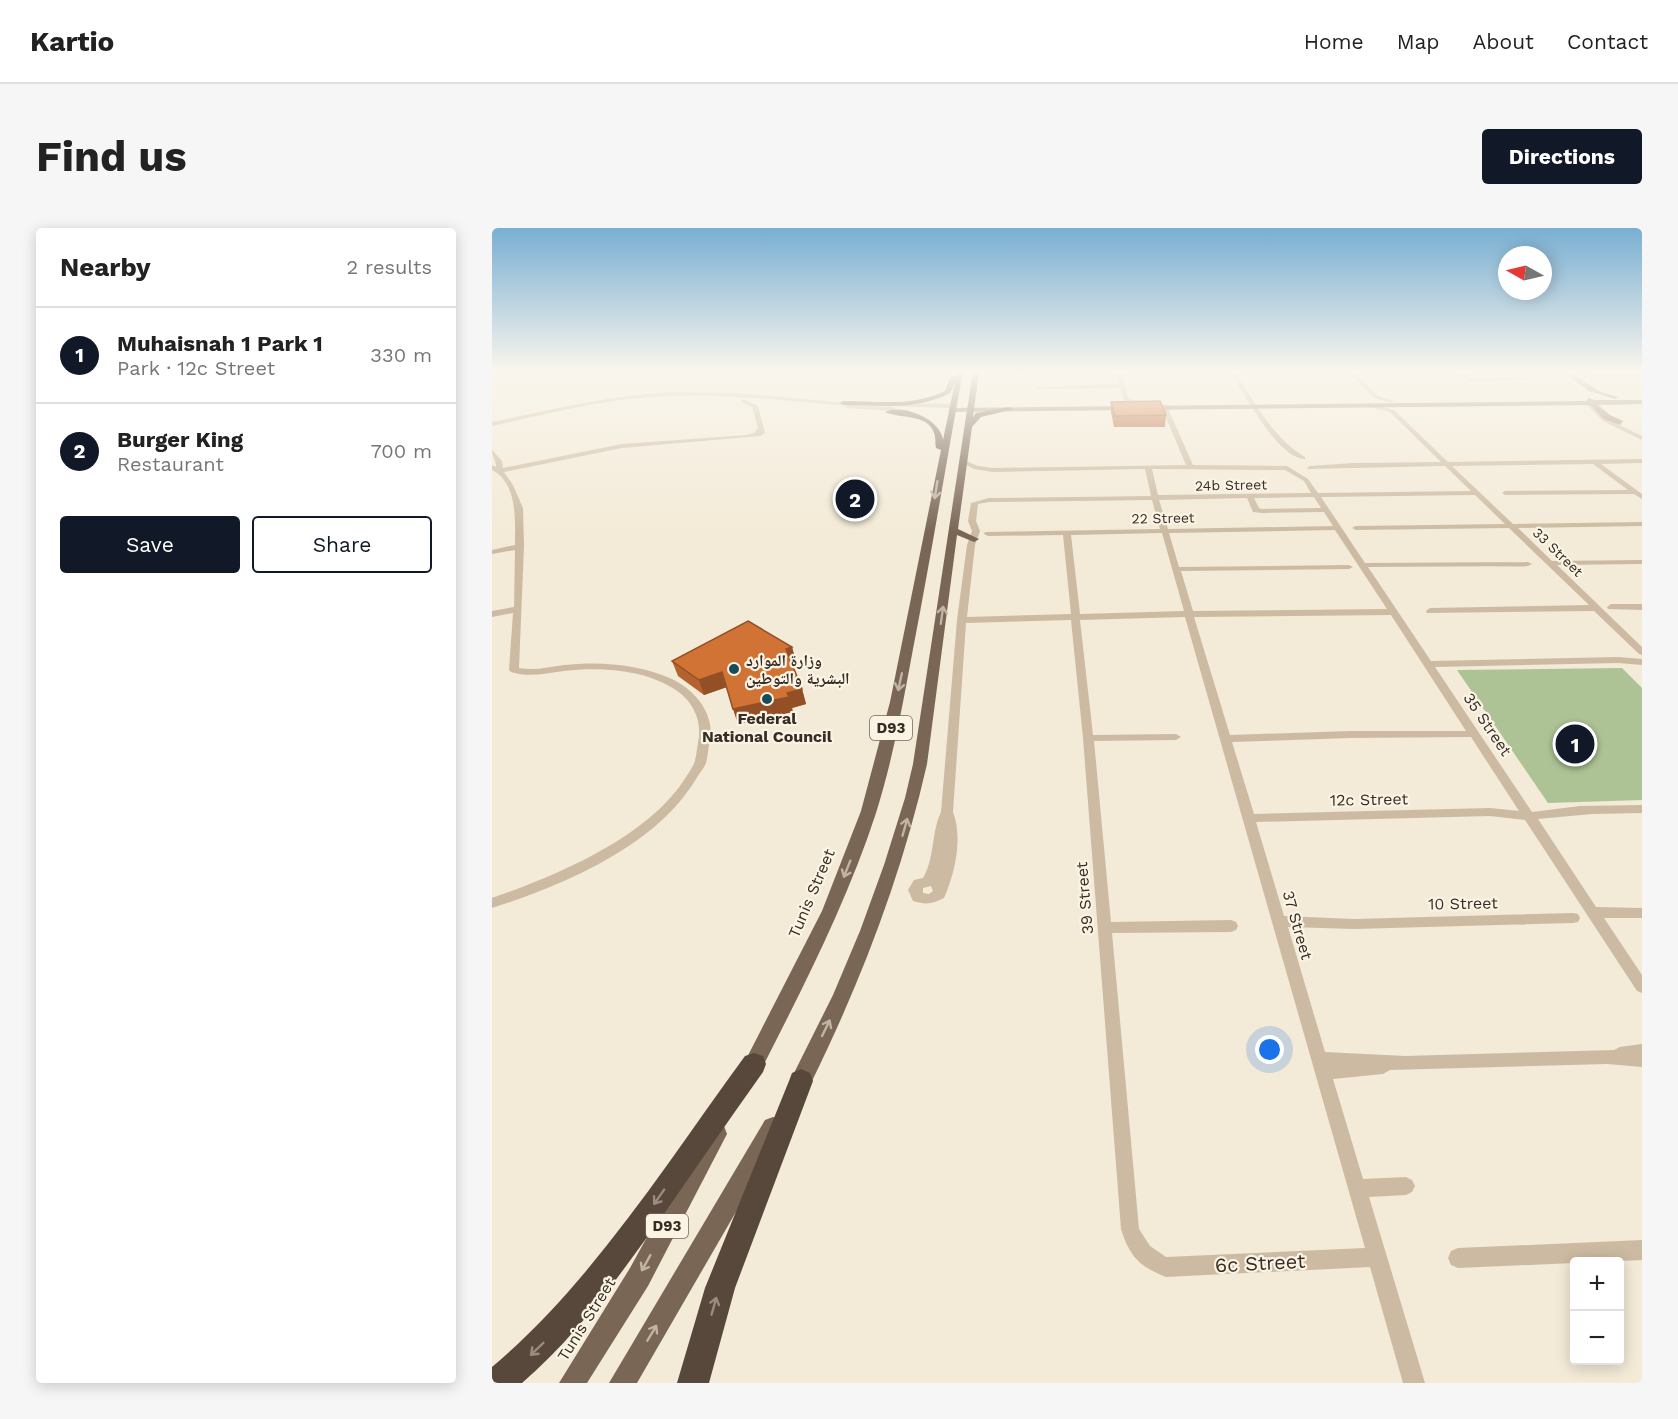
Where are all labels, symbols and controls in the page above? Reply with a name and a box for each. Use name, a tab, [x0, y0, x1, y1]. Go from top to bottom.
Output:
text: Kartio	[30, 25, 114, 58]
text: Home	[1304, 29, 1364, 54]
text: Map	[1397, 29, 1440, 54]
text: About	[1473, 29, 1534, 54]
text: Contact	[1567, 29, 1648, 54]
button: Directions	[1482, 129, 1642, 184]
text: Find us	[36, 132, 187, 181]
north arrow	[1498, 246, 1552, 300]
text: Nearby	[60, 252, 151, 282]
text: 2 results	[347, 255, 432, 279]
text: Muhaisnah 1 Park 1	[117, 331, 323, 356]
text: 1	[75, 343, 84, 367]
text: 330 m	[370, 343, 432, 367]
text: Park · 12c Street	[117, 356, 275, 380]
text: Burger King	[117, 427, 243, 452]
text: 2	[74, 439, 85, 463]
text: 700 m	[370, 439, 432, 463]
text: Restaurant	[117, 452, 224, 476]
pin: 2	[836, 476, 874, 522]
street label: 24b Street	[1195, 476, 1267, 494]
one-way arrow	[931, 480, 942, 500]
street label: 22 Street	[1131, 509, 1195, 527]
button: Save	[60, 516, 240, 573]
button: Share	[252, 516, 432, 573]
street label: 33 Street	[1530, 524, 1586, 580]
one-way arrow	[936, 605, 947, 625]
place label: وزارة الموارد البشرية والتوطين	[746, 651, 850, 688]
marker: وزارة الموارد البشرية والتوطين	[727, 662, 741, 676]
one-way arrow	[894, 672, 906, 691]
street label: 35 Street	[1460, 689, 1516, 760]
marker: Federal National Council	[760, 692, 774, 706]
place label: Federal National Council	[702, 709, 833, 746]
road number: D93	[870, 716, 912, 740]
pin: 1	[1556, 722, 1594, 766]
street label: 12c Street	[1330, 789, 1409, 810]
one-way arrow	[900, 818, 911, 837]
street label: Tunis Street	[784, 846, 839, 941]
one-way arrow	[841, 860, 852, 878]
street label: 39 Street	[1072, 861, 1097, 935]
street label: 37 Street	[1279, 888, 1316, 962]
street label: 10 Street	[1428, 893, 1498, 914]
one-way arrow	[821, 1020, 833, 1038]
your location	[1255, 1035, 1284, 1064]
one-way arrow	[653, 1189, 665, 1205]
road number: D93	[646, 1214, 688, 1238]
street label: 6c Street	[1214, 1249, 1306, 1277]
one-way arrow	[640, 1254, 651, 1272]
map controls	[1570, 1257, 1624, 1365]
button: +	[1570, 1257, 1624, 1311]
street label: Tunis Street	[553, 1274, 620, 1364]
one-way arrow	[709, 1297, 720, 1316]
button: −	[1570, 1311, 1624, 1365]
one-way arrow	[646, 1325, 658, 1342]
one-way arrow	[530, 1342, 545, 1356]

